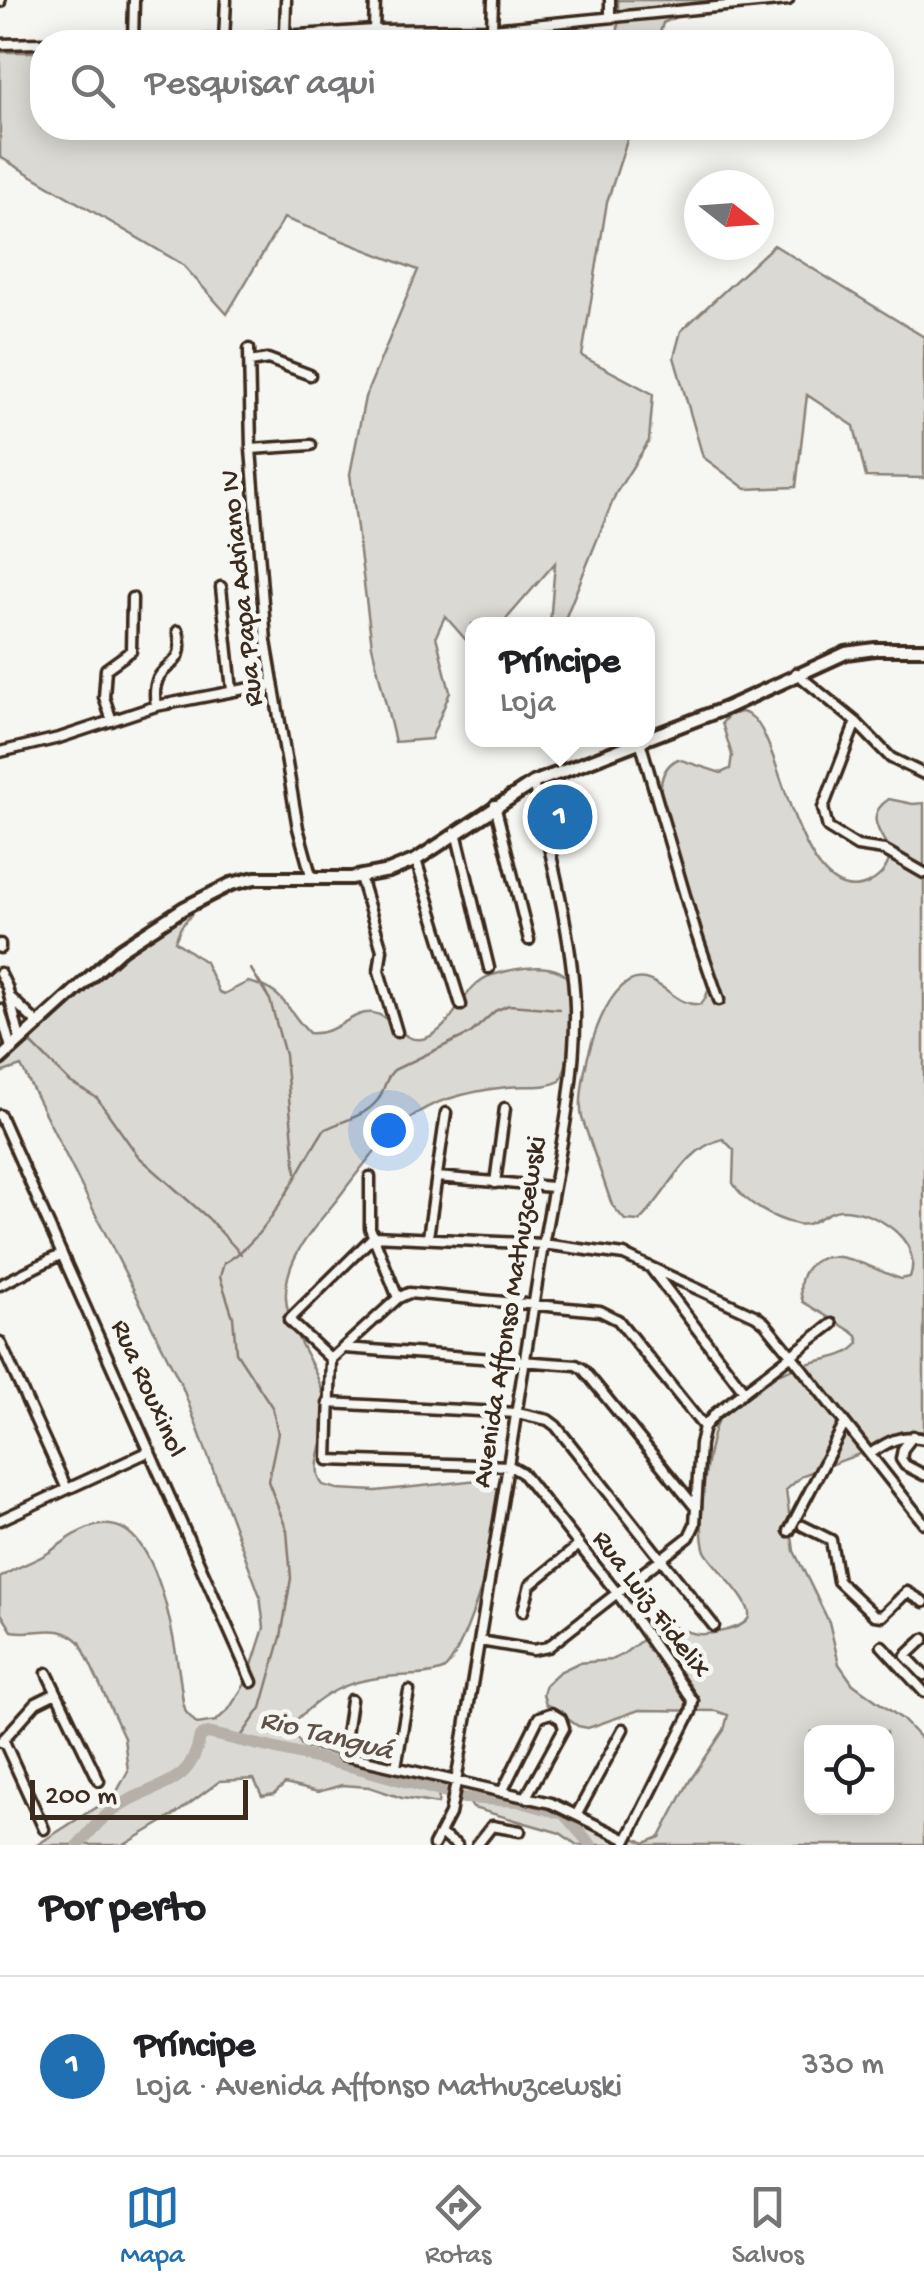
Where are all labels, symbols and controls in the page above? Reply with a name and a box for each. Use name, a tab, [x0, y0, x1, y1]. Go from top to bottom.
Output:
search box	[30, 30, 894, 140]
icon: search	[65, 58, 120, 113]
text: Pesquisar aqui	[145, 63, 376, 107]
north arrow	[684, 170, 774, 260]
street label: Rua Papa Adriano IV	[214, 468, 272, 708]
popup	[465, 617, 655, 747]
text: Príncipe	[500, 641, 620, 685]
text: Loja	[500, 685, 555, 723]
pin: 1	[528, 780, 592, 854]
your location	[363, 1105, 414, 1156]
street label: Avenida Affonso Mathuzcewski	[467, 1134, 555, 1490]
street label: Rua Rouxinol	[102, 1315, 192, 1463]
street label: Rua Luiz Fidelix	[584, 1525, 716, 1686]
water label: Rio Tanguá	[256, 1704, 398, 1771]
map controls	[804, 1725, 894, 1815]
button: locate	[804, 1725, 894, 1815]
scale bar	[30, 1775, 248, 1820]
text: 200 m	[45, 1781, 117, 1814]
text: Por perto	[40, 1886, 206, 1935]
text: Príncipe	[135, 2025, 255, 2069]
text: 1	[66, 2047, 79, 2085]
text: 330 m	[802, 2047, 884, 2085]
text: Loja · Avenida Affonso Mathuzcewski	[135, 2069, 622, 2107]
tab: Mapa	[120, 2180, 185, 2273]
tab: Rotas	[425, 2180, 491, 2273]
tab: Salvos	[732, 2180, 804, 2273]

